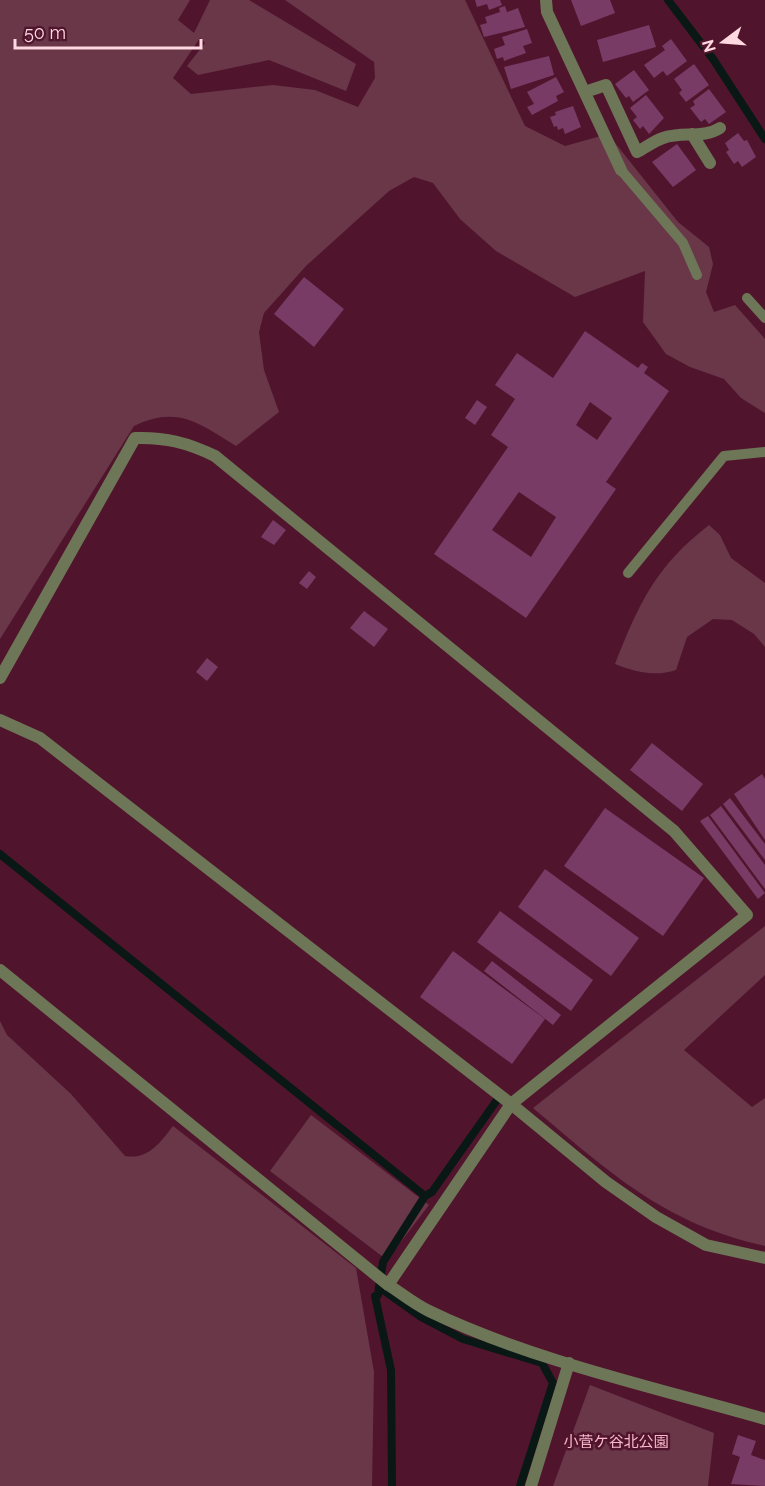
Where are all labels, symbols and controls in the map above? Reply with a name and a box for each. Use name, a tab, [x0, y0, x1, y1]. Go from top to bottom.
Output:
scale bar	[15, 12, 201, 50]
north arrow	[693, 12, 753, 72]
text: 50 m	[24, 22, 66, 43]
text: N	[698, 38, 720, 54]
park label: 小菅ケ谷北公園	[563, 1433, 669, 1451]

